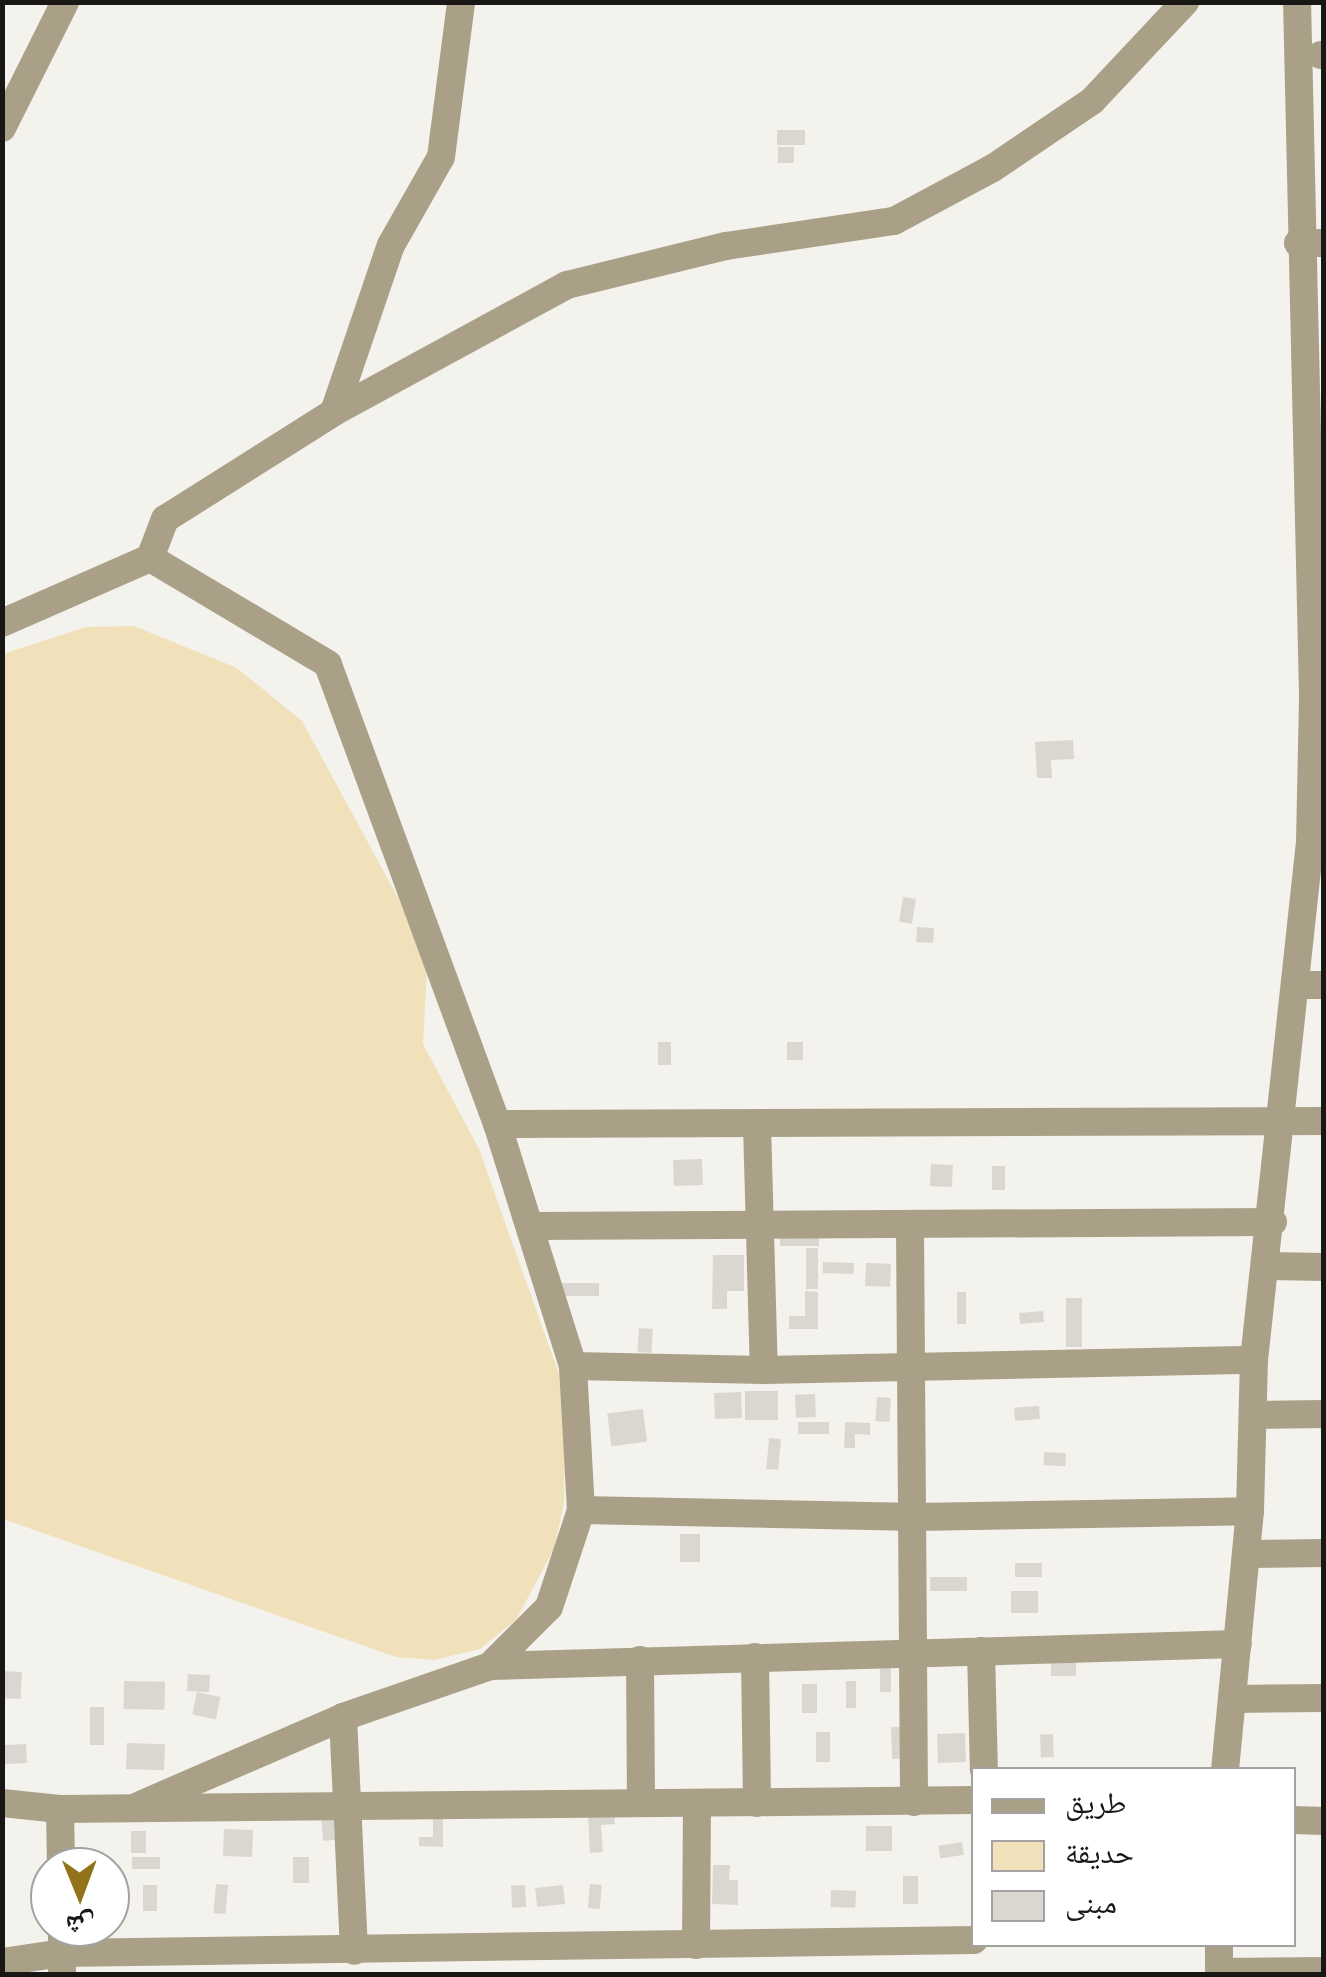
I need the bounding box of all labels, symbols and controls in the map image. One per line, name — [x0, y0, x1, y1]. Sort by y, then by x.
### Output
legend — [971, 1767, 1296, 1947]
text: طريق — [1065, 1785, 1126, 1822]
text: حديقة — [1065, 1835, 1134, 1872]
north arrow — [30, 1847, 130, 1947]
text: مبنى — [1065, 1885, 1117, 1922]
text: ش — [65, 1908, 96, 1942]

